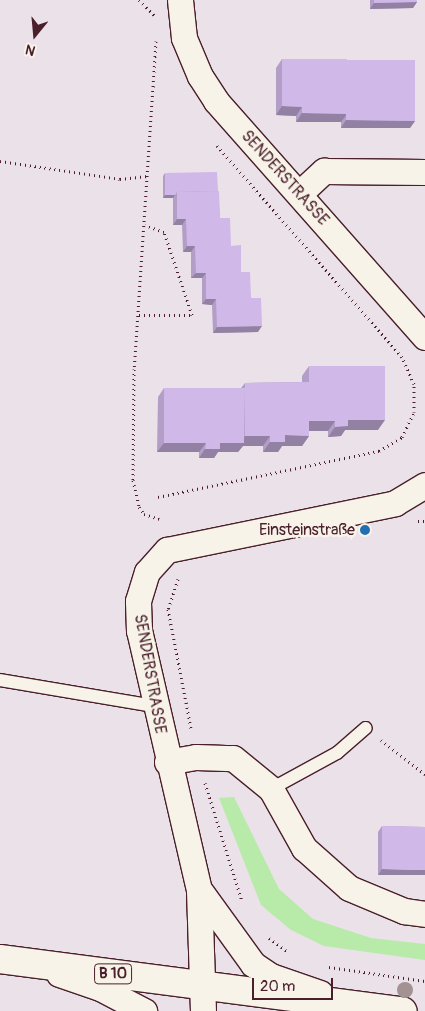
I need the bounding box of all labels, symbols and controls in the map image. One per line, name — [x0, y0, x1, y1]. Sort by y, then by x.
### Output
north arrow — [10, 10, 60, 60]
text: N — [23, 40, 37, 59]
street label: SENDERSTRASSE — [237, 127, 333, 229]
place label: Einsteinstraße — [259, 520, 355, 540]
marker: Einsteinstraße — [359, 524, 371, 536]
street label: SENDERSTRASSE — [130, 613, 170, 735]
road number: B 10 — [93, 962, 133, 986]
scale bar — [255, 968, 336, 1000]
text: 20 m — [260, 977, 295, 996]

